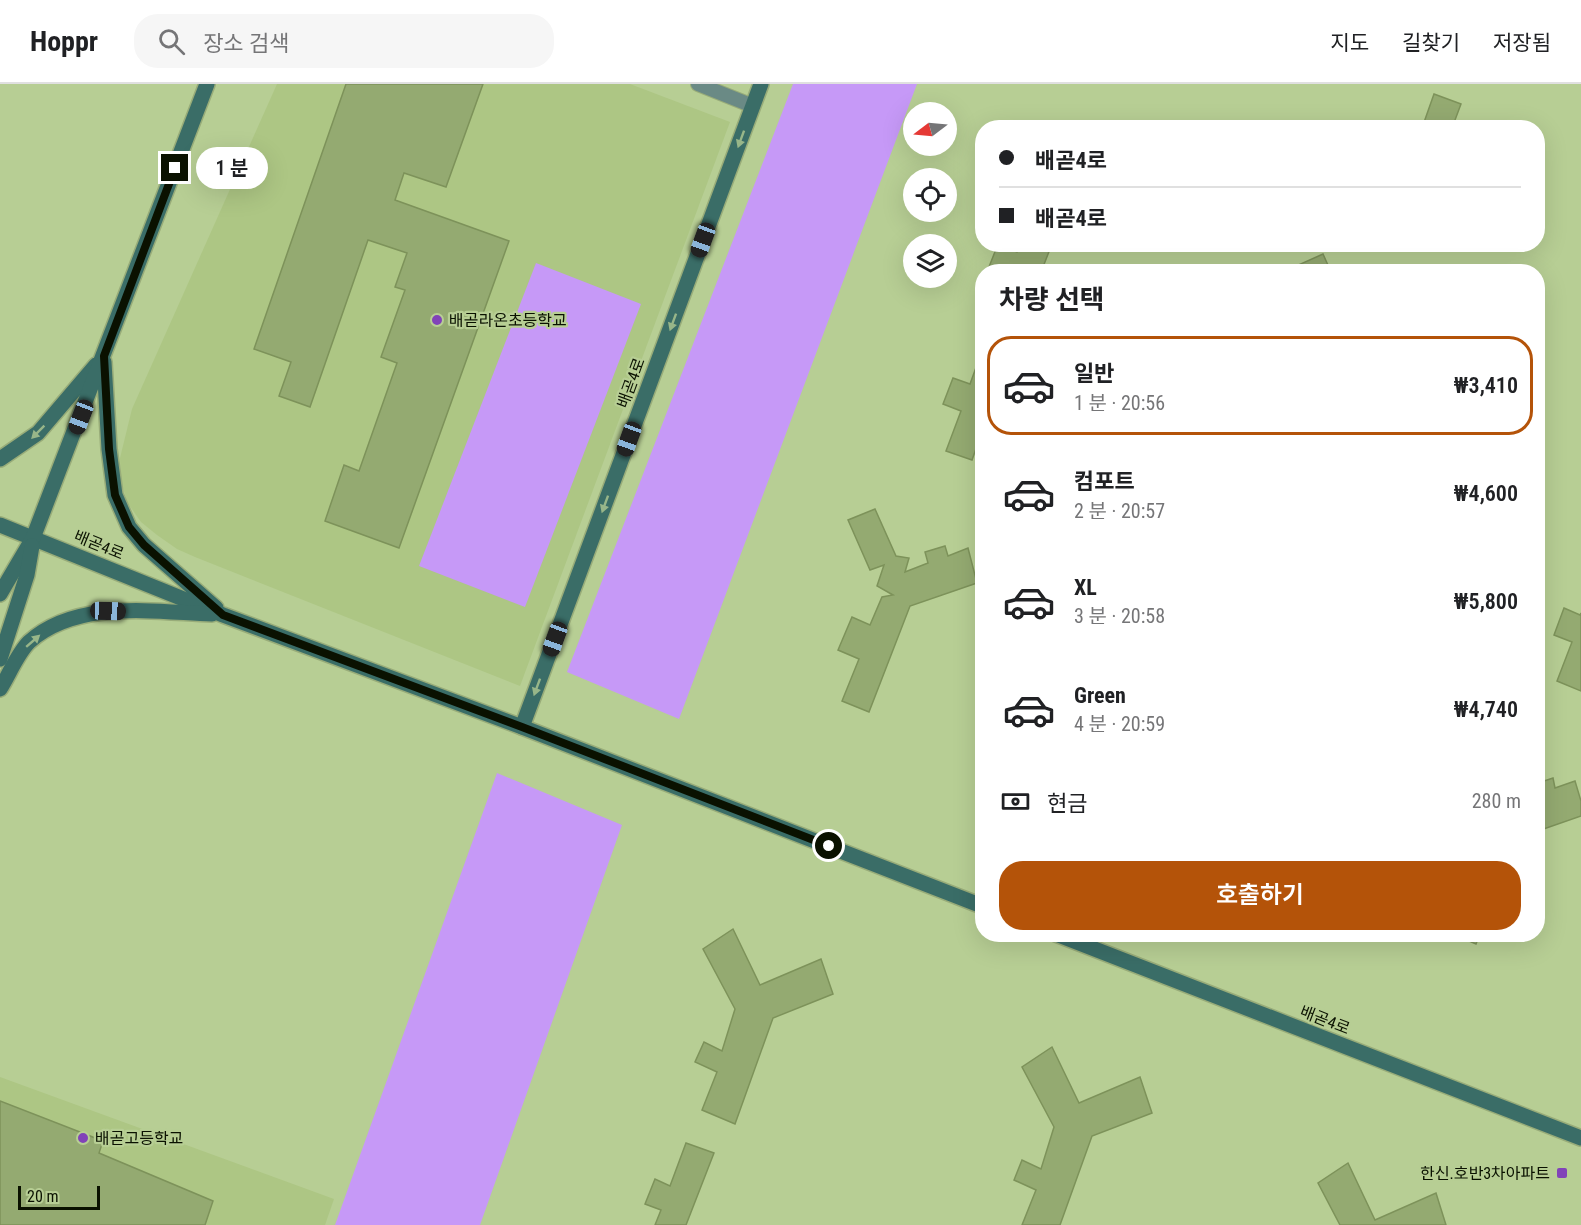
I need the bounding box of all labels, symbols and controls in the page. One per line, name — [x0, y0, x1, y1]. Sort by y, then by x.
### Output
search box — [134, 14, 554, 68]
text: Hoppr — [30, 25, 98, 58]
icon: search — [155, 25, 188, 58]
text: 장소 검색 — [203, 31, 289, 56]
text: 지도 — [1330, 31, 1369, 55]
text: 길찾기 — [1402, 31, 1460, 55]
text: 저장됨 — [1493, 31, 1551, 55]
north arrow — [903, 102, 957, 156]
map controls — [903, 102, 957, 288]
one-way arrow — [735, 130, 745, 148]
callout: 1 분 — [196, 147, 268, 189]
text: 배곧4로 — [1035, 148, 1107, 173]
route end — [161, 154, 188, 181]
text: 1 분 — [215, 156, 249, 180]
button: locate — [903, 168, 957, 222]
text: 배곧4로 — [1035, 206, 1107, 231]
car — [688, 220, 718, 260]
button: layers — [903, 234, 957, 288]
text: 차량 선택 — [999, 284, 1105, 316]
place label: 배곧라온초등학교 — [449, 311, 567, 330]
marker: 배곧라온초등학교 — [430, 313, 444, 327]
one-way arrow — [667, 313, 677, 331]
street label: 배곧4로 — [613, 355, 649, 411]
icon: car — [1002, 359, 1056, 413]
text: 일반 — [1074, 361, 1114, 386]
text: ₩3,410 — [1453, 373, 1518, 398]
text: 1 분 · 20:56 — [1074, 391, 1165, 415]
car — [66, 397, 96, 437]
car — [614, 419, 644, 459]
one-way arrow — [31, 424, 45, 439]
icon: car — [1002, 467, 1056, 521]
text: 컴포트 — [1074, 469, 1135, 494]
text: ₩4,600 — [1453, 481, 1518, 506]
one-way arrow — [599, 496, 609, 514]
text: 2 분 · 20:57 — [1074, 499, 1165, 523]
street label: 배곧4로 — [71, 526, 127, 564]
icon: car — [1002, 575, 1056, 629]
text: XL — [1074, 575, 1097, 600]
text: ₩5,800 — [1453, 589, 1518, 614]
car — [90, 601, 126, 621]
text: 3 분 · 20:58 — [1074, 604, 1165, 628]
car — [540, 619, 570, 659]
one-way arrow — [25, 634, 40, 648]
one-way arrow — [531, 678, 541, 696]
icon: car — [1002, 683, 1056, 737]
text: Green — [1074, 683, 1126, 708]
text: ₩4,740 — [1453, 697, 1518, 722]
text: 4 분 · 20:59 — [1074, 712, 1165, 736]
icon: cash — [999, 785, 1032, 818]
text: 280 m — [1472, 789, 1521, 813]
text: 현금 — [1047, 791, 1087, 816]
route start — [815, 832, 842, 859]
button: 호출하기 — [999, 861, 1521, 930]
street label: 배곧4로 — [1297, 1002, 1353, 1038]
place label: 배곧고등학교 — [95, 1129, 183, 1148]
marker: 배곧고등학교 — [76, 1131, 90, 1145]
place label: 한신.호반3차아파트 — [1420, 1164, 1550, 1183]
marker: 한신.호반3차아파트 — [1555, 1166, 1569, 1180]
scale bar — [18, 1183, 100, 1210]
text: 20 m — [27, 1187, 59, 1206]

